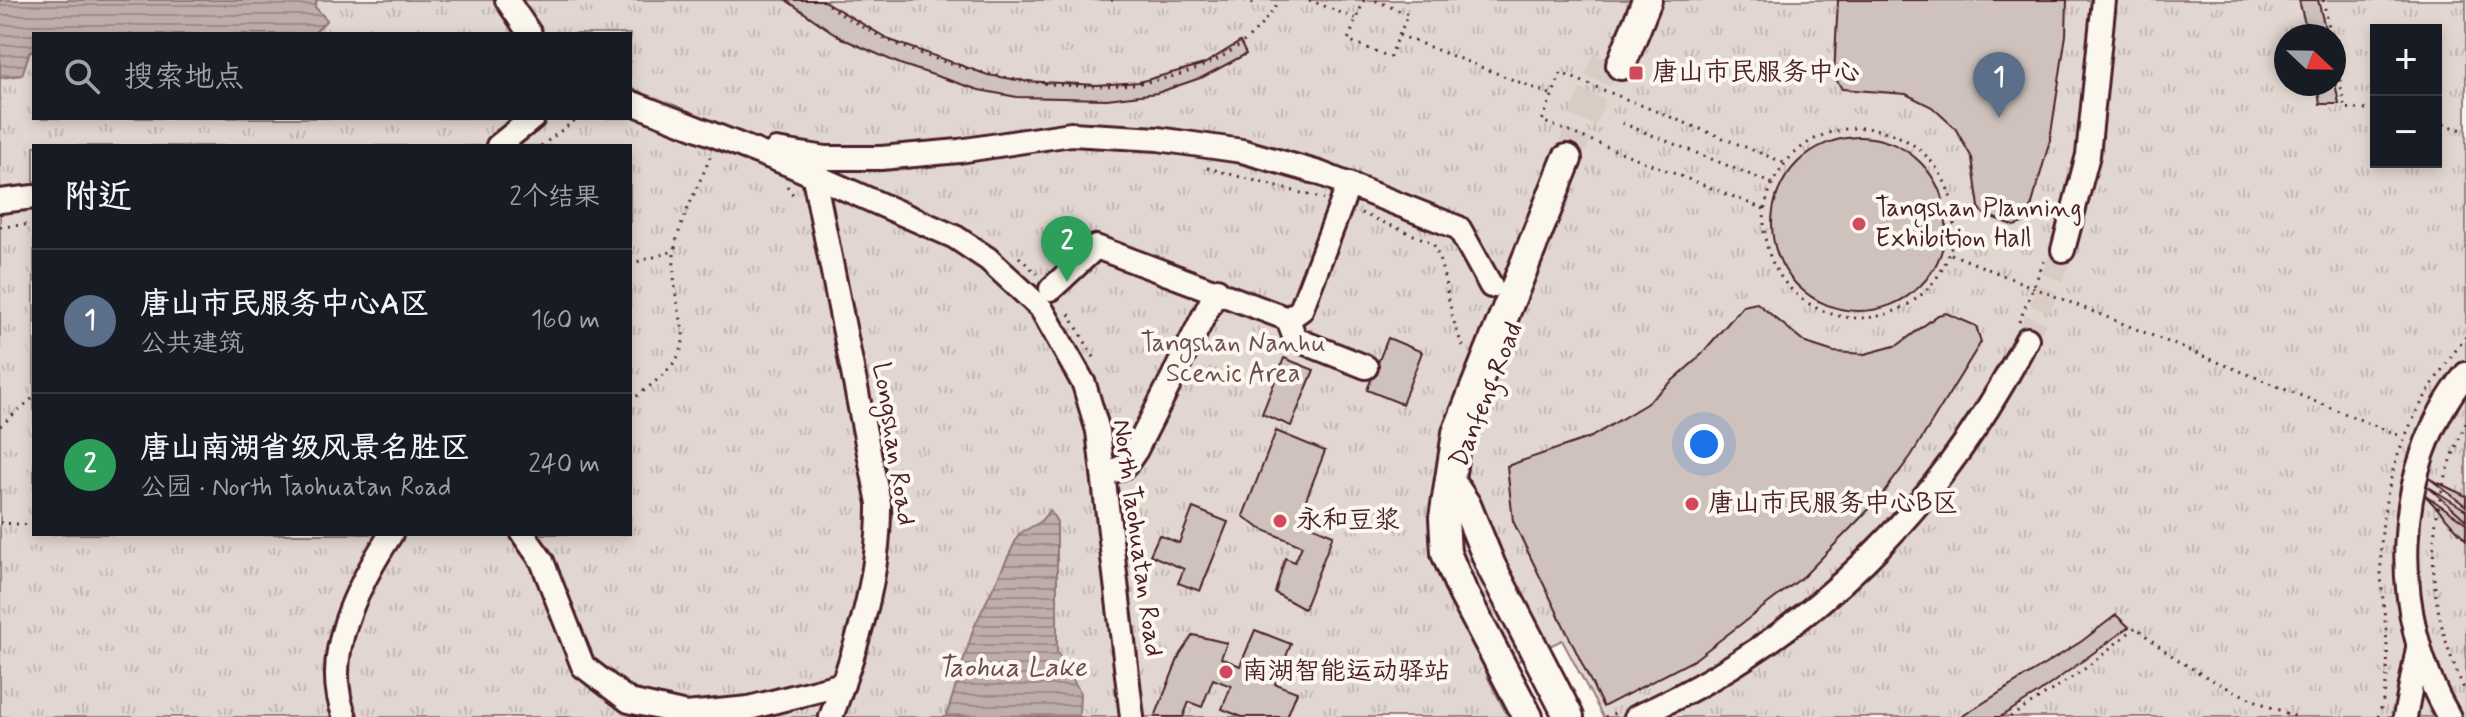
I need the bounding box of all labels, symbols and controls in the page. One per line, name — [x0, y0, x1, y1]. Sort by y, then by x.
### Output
north arrow — [2274, 24, 2346, 96]
map controls — [2370, 24, 2442, 168]
button: + — [2370, 24, 2442, 96]
search box — [32, 32, 632, 120]
pin: 1 — [1973, 52, 2025, 118]
icon: search — [60, 54, 104, 98]
place label: 唐山市民服务中心 — [1652, 56, 1860, 90]
text: 搜索地点 — [124, 58, 244, 97]
marker: 唐山市民服务中心 — [1627, 64, 1645, 82]
button: − — [2370, 96, 2442, 168]
text: 附近 — [64, 175, 132, 220]
text: 2个结果 — [509, 181, 600, 215]
place label: Tangshan Planning Exhibition Hall — [1875, 192, 2082, 256]
marker: Tangshan Planning Exhibition Hall — [1850, 215, 1868, 233]
pin: 2 — [1041, 216, 1093, 282]
text: 唐山市民服务中心A区 — [140, 285, 430, 324]
text: 1 — [84, 304, 96, 338]
text: 160 m — [531, 304, 600, 338]
street label: Danfeng Road — [1442, 317, 1534, 474]
text: 公共建筑 — [140, 327, 244, 361]
park label: Tangshan Nanhu Scenic Area — [1140, 327, 1326, 391]
street label: Longshan Road — [861, 360, 923, 528]
street label: North Taohuatan Road — [1104, 417, 1170, 659]
your location — [1684, 424, 1724, 464]
text: 唐山南湖省级风景名胜区 — [140, 429, 470, 468]
text: 2 — [84, 448, 96, 482]
text: 240 m — [528, 448, 600, 482]
text: 公园 · North Taohuatan Road — [140, 471, 451, 505]
place label: 唐山市民服务中心B区 — [1708, 487, 1958, 521]
marker: 唐山市民服务中心B区 — [1683, 495, 1701, 513]
place label: 永和豆浆 — [1296, 504, 1400, 538]
marker: 永和豆浆 — [1271, 512, 1289, 530]
water label: Taohua Lake — [937, 650, 1088, 687]
place label: 南湖智能运动驿站 — [1242, 655, 1450, 689]
marker: 南湖智能运动驿站 — [1217, 663, 1235, 681]

